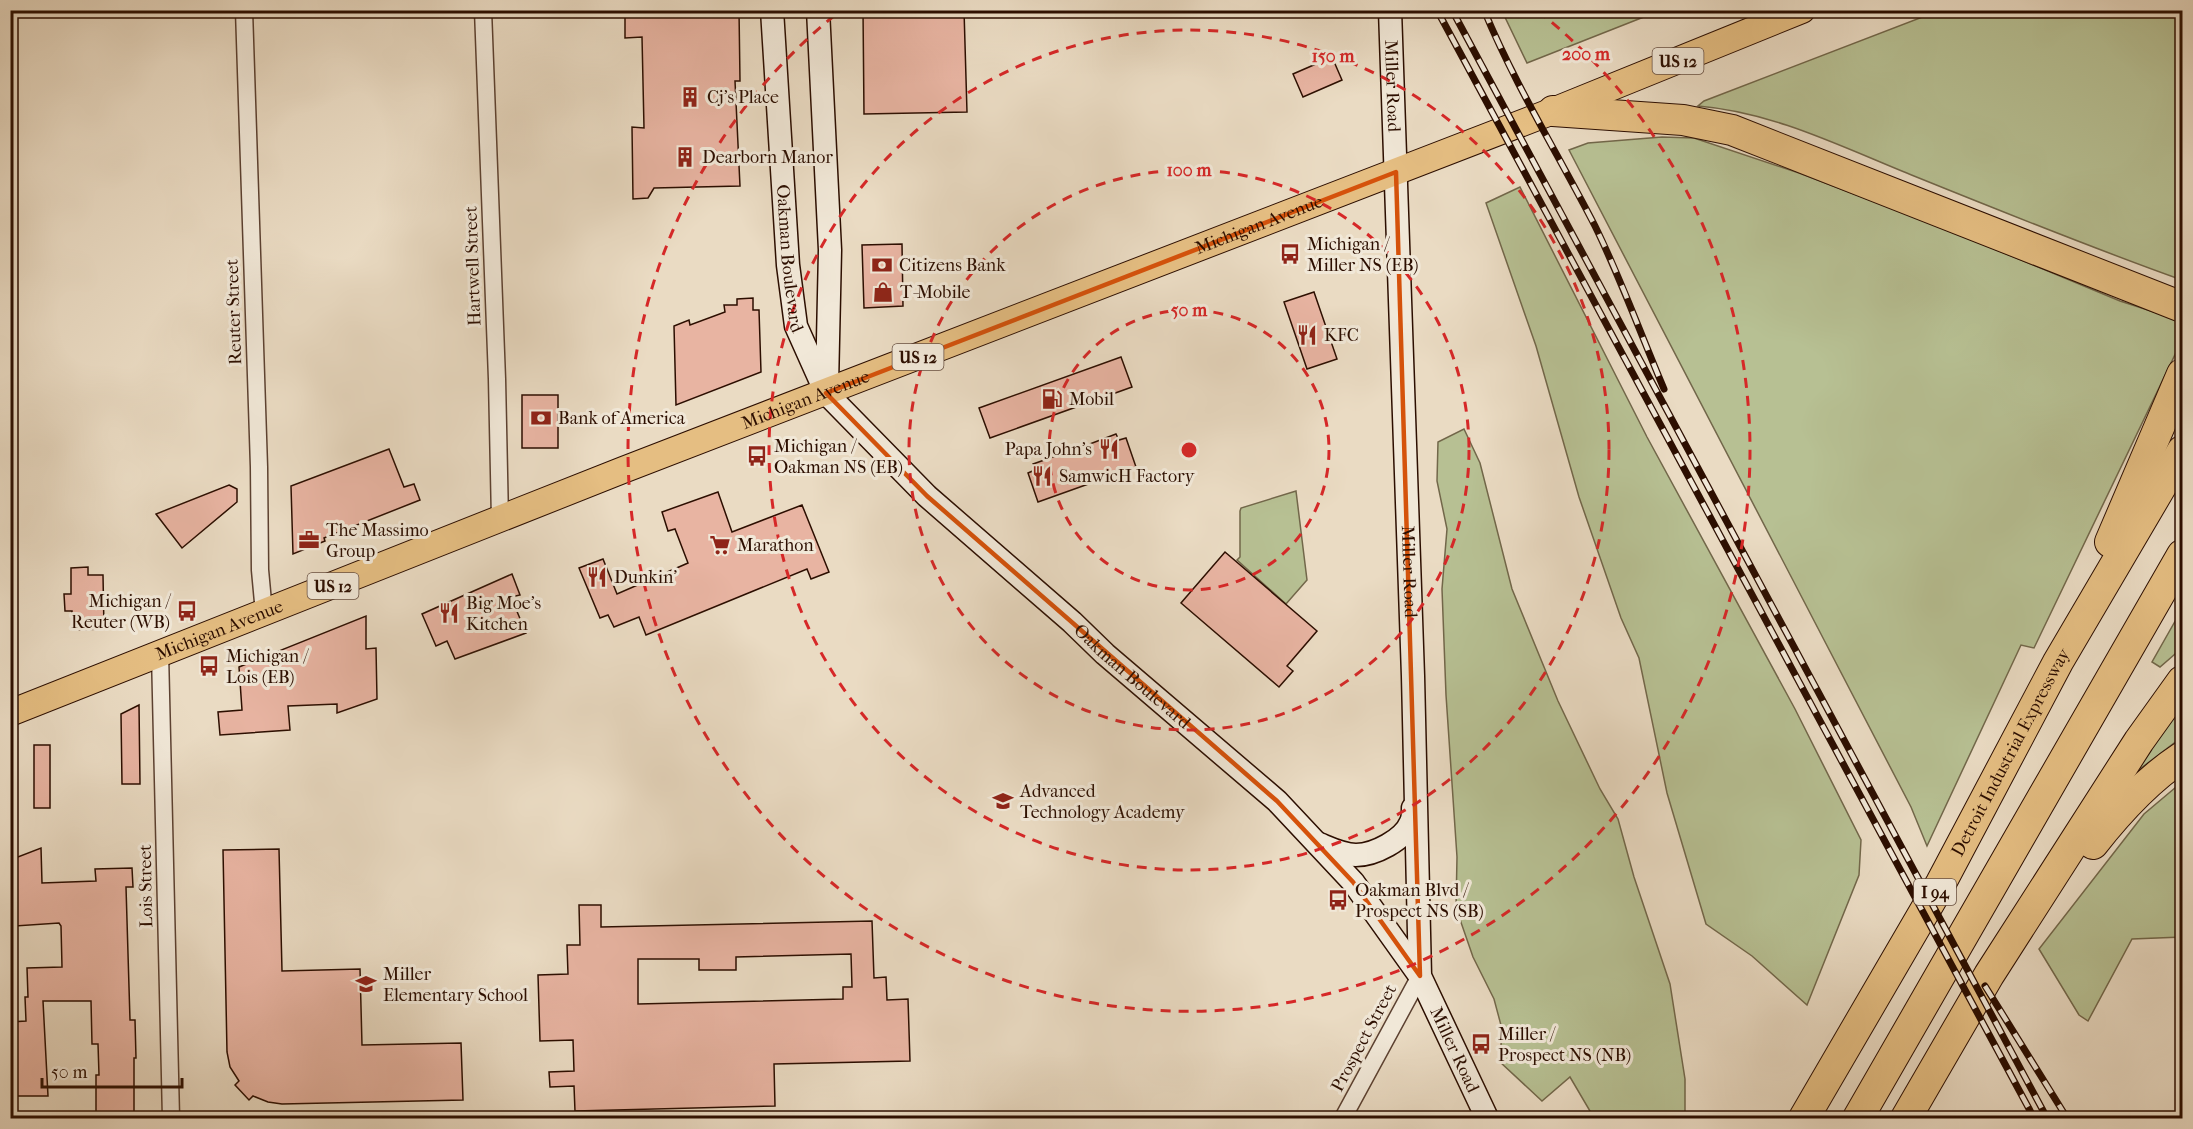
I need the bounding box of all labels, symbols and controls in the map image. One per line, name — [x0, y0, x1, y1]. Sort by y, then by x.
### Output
street label: Miller Road — [1381, 40, 1405, 133]
text: 200 m — [1562, 44, 1611, 65]
text: 150 m — [1312, 46, 1355, 67]
road number: US 12 — [1652, 48, 1704, 74]
building icon: Cj's Place — [678, 85, 702, 109]
place label: Cj's Place — [707, 87, 779, 108]
building icon: Dearborn Manor — [673, 145, 697, 169]
place label: Dearborn Manor — [702, 147, 833, 168]
text: 100 m — [1166, 160, 1213, 181]
street label: Oakman Boulevard — [772, 184, 808, 336]
street label: Michigan Avenue — [1192, 190, 1326, 259]
street label: Hartwell Street — [460, 205, 486, 326]
place label: Michigan / Miller NS (EB) — [1307, 234, 1419, 276]
bus stop icon: Michigan / Miller NS (EB) — [1278, 242, 1302, 266]
bank icon: Citizens Bank — [870, 253, 894, 277]
place label: Citizens Bank — [899, 255, 1006, 276]
street label: Reuter Street — [222, 258, 246, 365]
shop icon: T-Mobile — [871, 280, 895, 304]
place label: T-Mobile — [900, 282, 971, 303]
text: 50 m — [1171, 300, 1208, 321]
restaurant icon: KFC — [1295, 323, 1319, 347]
place label: KFC — [1324, 325, 1359, 346]
road number: US 12 — [892, 344, 944, 370]
street label: Michigan Avenue — [739, 365, 872, 434]
fuel station icon: Mobil — [1040, 387, 1064, 411]
place label: Mobil — [1069, 389, 1114, 410]
bank icon: Bank of America — [529, 406, 553, 430]
place label: Bank of America — [558, 408, 686, 429]
place label: Michigan / Oakman NS (EB) — [774, 436, 903, 478]
restaurant icon: Papa John's — [1097, 437, 1121, 461]
place label: Papa John's — [1005, 439, 1092, 460]
centre of rings — [1179, 440, 1199, 460]
bus stop icon: Michigan / Oakman NS (EB) — [745, 444, 769, 468]
restaurant icon: SamwicH Factory — [1030, 464, 1054, 488]
place label: SamwicH Factory — [1059, 466, 1196, 487]
place label: The Massimo Group — [326, 520, 429, 562]
street label: Miller Road — [1397, 525, 1421, 618]
office icon: The Massimo Group — [297, 528, 321, 552]
supermarket icon: Marathon — [708, 533, 732, 557]
place label: Marathon — [737, 535, 814, 556]
restaurant icon: Dunkin' — [585, 565, 609, 589]
place label: Dunkin' — [614, 567, 677, 588]
road number: US 12 — [308, 573, 358, 599]
place label: Michigan / Reuter (WB) — [71, 591, 172, 633]
place label: Big Moe's Kitchen — [466, 593, 541, 635]
street label: Michigan Avenue — [152, 595, 286, 665]
bus stop icon: Michigan / Reuter (WB) — [175, 599, 199, 623]
restaurant icon: Big Moe's Kitchen — [437, 601, 461, 625]
street label: Oakman Boulevard — [1070, 619, 1195, 733]
street label: Detroit Industrial Expressway — [1947, 643, 2075, 860]
place label: Michigan / Lois (EB) — [226, 646, 309, 688]
bus stop icon: Michigan / Lois (EB) — [197, 654, 221, 678]
place label: Advanced Technology Academy — [1019, 781, 1186, 823]
school or university icon: Advanced Technology Academy — [991, 789, 1015, 813]
street label: Lois Street — [135, 844, 157, 928]
road number: I 94 — [1914, 879, 1956, 905]
place label: Oakman Blvd / Prospect NS (SB) — [1355, 880, 1484, 922]
bus stop icon: Oakman Blvd / Prospect NS (SB) — [1326, 888, 1350, 912]
place label: Miller Elementary School — [383, 964, 528, 1006]
school or university icon: Miller Elementary School — [354, 972, 378, 996]
street label: Prospect Street — [1327, 980, 1401, 1095]
street label: Miller Road — [1426, 1004, 1484, 1096]
place label: Miller / Prospect NS (NB) — [1498, 1024, 1631, 1066]
bus stop icon: Miller / Prospect NS (NB) — [1469, 1032, 1493, 1056]
scale bar — [42, 1051, 182, 1089]
text: 50 m — [51, 1062, 88, 1083]

